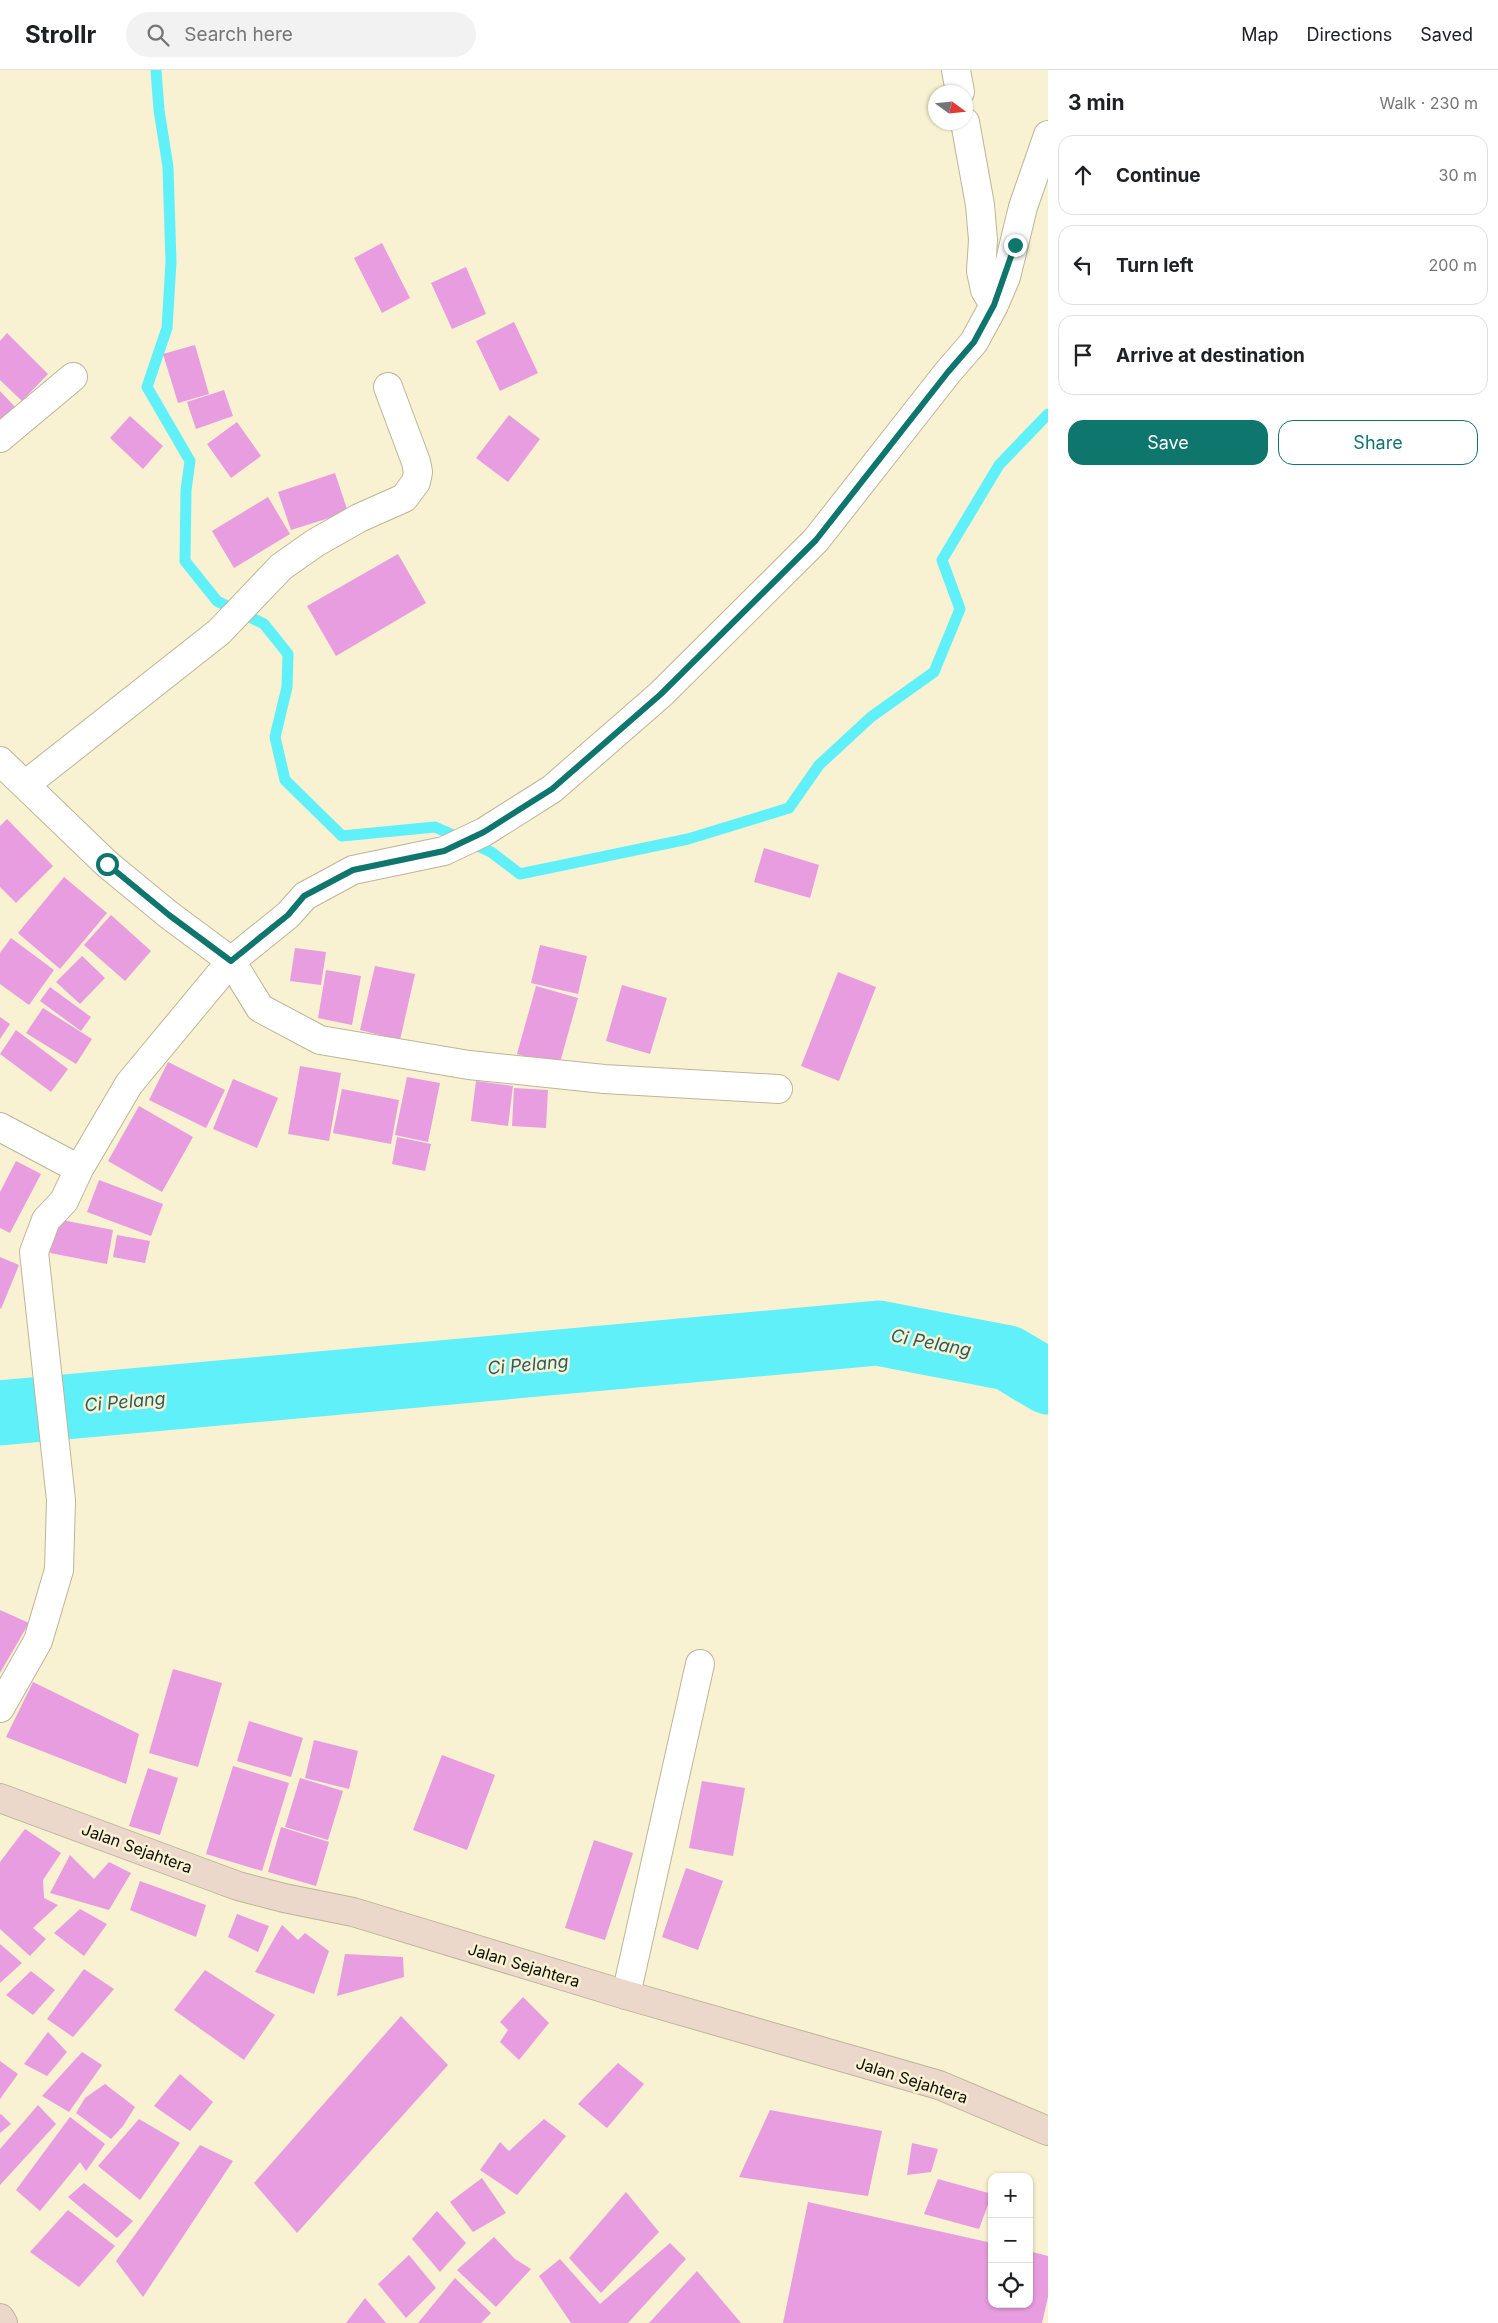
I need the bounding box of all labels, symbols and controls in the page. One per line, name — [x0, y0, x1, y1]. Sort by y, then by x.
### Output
search box — [126, 12, 476, 57]
text: Strollr — [25, 20, 96, 49]
icon: search — [144, 21, 172, 49]
text: Search here — [184, 23, 293, 46]
text: Map — [1241, 24, 1279, 45]
text: Directions — [1307, 24, 1392, 45]
text: Saved — [1420, 24, 1473, 45]
north arrow — [928, 85, 973, 130]
text: 3 min — [1068, 90, 1124, 115]
text: Walk · 230 m — [1380, 93, 1478, 113]
icon: ahead — [1069, 161, 1097, 189]
text: Continue — [1116, 164, 1201, 187]
text: 30 m — [1439, 165, 1477, 185]
route end — [1004, 234, 1027, 257]
icon: left — [1069, 251, 1097, 279]
text: Turn left — [1116, 254, 1194, 277]
text: 200 m — [1429, 255, 1477, 275]
icon: arrive — [1069, 341, 1097, 369]
text: Arrive at destination — [1116, 344, 1305, 367]
button: Save — [1068, 420, 1268, 465]
button: Share — [1278, 420, 1478, 465]
route start — [96, 853, 119, 876]
water label: Ci Pelang — [889, 1324, 973, 1361]
water label: Ci Pelang — [486, 1350, 569, 1379]
water label: Ci Pelang — [83, 1387, 166, 1416]
street label: Jalan Sejahtera — [79, 1819, 195, 1877]
street label: Jalan Sejahtera — [465, 1938, 583, 1992]
street label: Jalan Sejahtera — [854, 2053, 970, 2107]
map controls — [988, 2173, 1033, 2308]
button: + — [988, 2173, 1033, 2218]
button: − — [988, 2218, 1033, 2263]
button: locate — [988, 2263, 1033, 2308]

